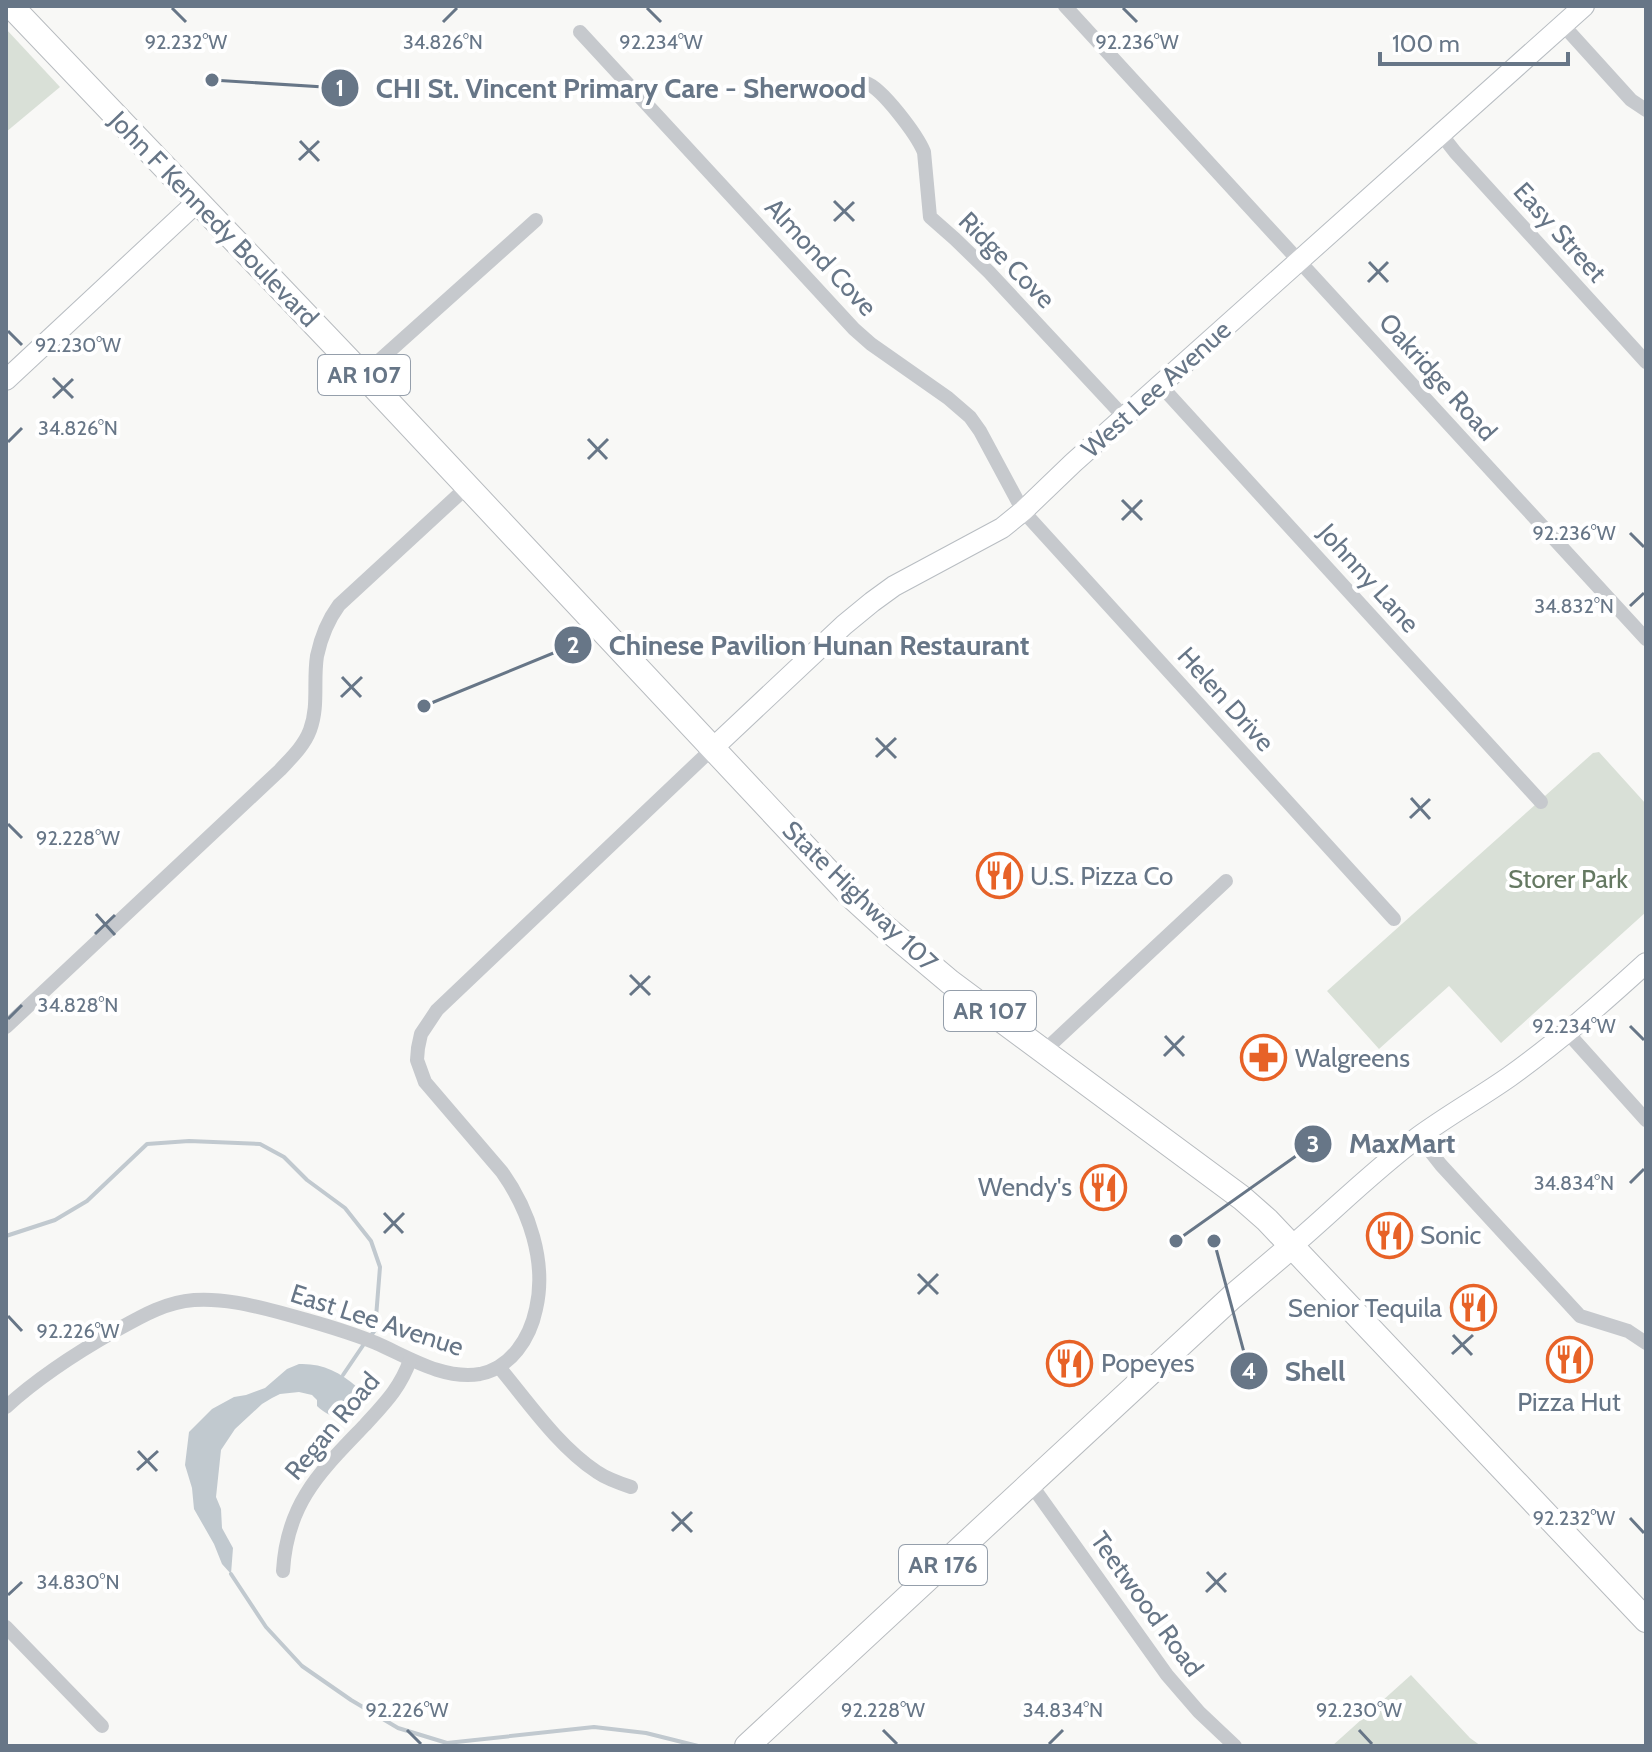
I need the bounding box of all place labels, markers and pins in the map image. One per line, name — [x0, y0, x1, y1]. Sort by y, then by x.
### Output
callout: CHI St. Vincent Primary Care - Sherwood — [320, 62, 882, 114]
callout: Chinese Pavilion Hunan Restaurant — [553, 619, 1046, 671]
restaurant icon: U.S. Pizza Co — [975, 852, 1023, 900]
place label: U.S. Pizza Co — [1030, 860, 1173, 892]
pharmacy icon: Walgreens — [1240, 1034, 1288, 1082]
place label: Walgreens — [1295, 1042, 1410, 1074]
callout: MaxMart — [1293, 1118, 1472, 1170]
restaurant icon: Wendy's — [1079, 1163, 1127, 1211]
place label: Wendy's — [978, 1171, 1072, 1203]
restaurant icon: Sonic — [1365, 1211, 1413, 1259]
place label: Sonic — [1420, 1219, 1482, 1251]
restaurant icon: Senior Tequila — [1449, 1284, 1497, 1332]
place label: Senior Tequila — [1288, 1292, 1443, 1324]
restaurant icon: Pizza Hut — [1545, 1335, 1593, 1383]
restaurant icon: Popeyes — [1046, 1339, 1094, 1387]
callout: Shell — [1229, 1345, 1362, 1397]
place label: Popeyes — [1101, 1347, 1195, 1379]
place label: Pizza Hut — [1517, 1386, 1621, 1418]

